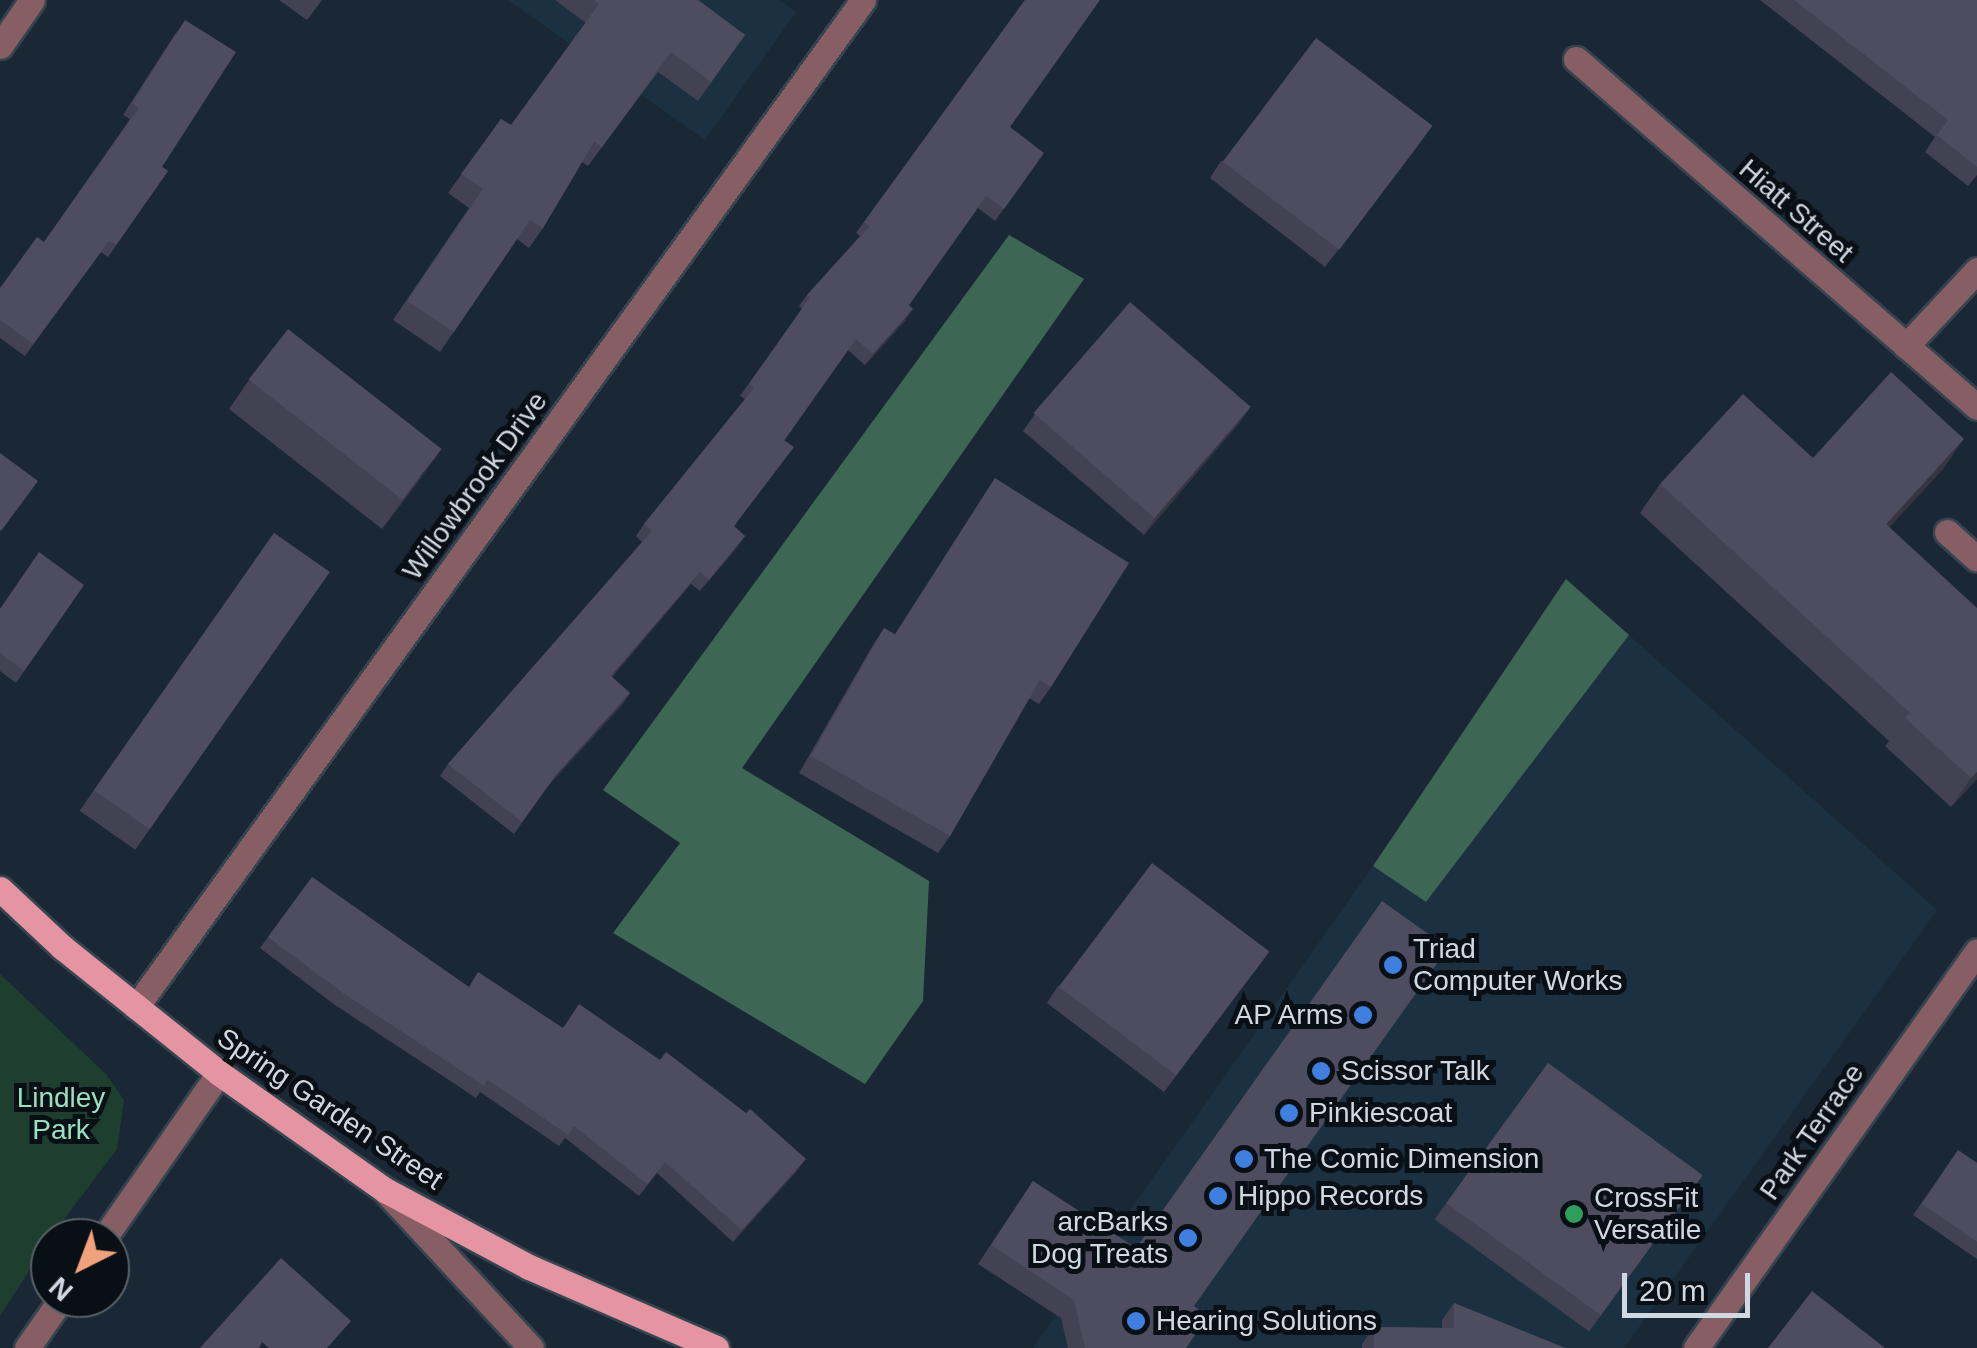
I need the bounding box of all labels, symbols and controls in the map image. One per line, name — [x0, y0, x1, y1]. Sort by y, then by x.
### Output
street label: Hiatt Street — [1732, 152, 1860, 270]
street label: Willowbrook Drive — [396, 385, 554, 587]
place label: Triad Computer Works — [1413, 932, 1623, 998]
marker: Triad Computer Works — [1382, 954, 1404, 976]
place label: AP Arms — [1233, 998, 1343, 1032]
marker: AP Arms — [1352, 1004, 1374, 1026]
street label: Spring Garden Street — [211, 1021, 449, 1197]
place label: Scissor Talk — [1341, 1054, 1490, 1088]
street label: Park Terrace — [1753, 1057, 1871, 1207]
marker: Scissor Talk — [1310, 1060, 1332, 1082]
park label: Lindley Park — [17, 1081, 105, 1147]
place label: Pinkiescoat — [1309, 1096, 1452, 1130]
marker: Pinkiescoat — [1278, 1102, 1300, 1124]
place label: The Comic Dimension — [1264, 1142, 1539, 1176]
marker: The Comic Dimension — [1233, 1148, 1255, 1170]
place label: Hippo Records — [1238, 1179, 1423, 1213]
place label: CrossFit Versatile — [1594, 1181, 1701, 1247]
marker: Hippo Records — [1207, 1185, 1229, 1207]
marker: CrossFit Versatile — [1563, 1203, 1585, 1225]
place label: arcBarks Dog Treats — [1031, 1205, 1168, 1271]
north arrow — [30, 1218, 130, 1318]
marker: arcBarks Dog Treats — [1177, 1227, 1199, 1249]
scale bar — [1627, 1253, 1754, 1315]
text: N — [43, 1271, 79, 1307]
text: 20 m — [1639, 1274, 1706, 1307]
place label: Hearing Solutions — [1156, 1304, 1377, 1338]
marker: Hearing Solutions — [1125, 1310, 1147, 1332]

